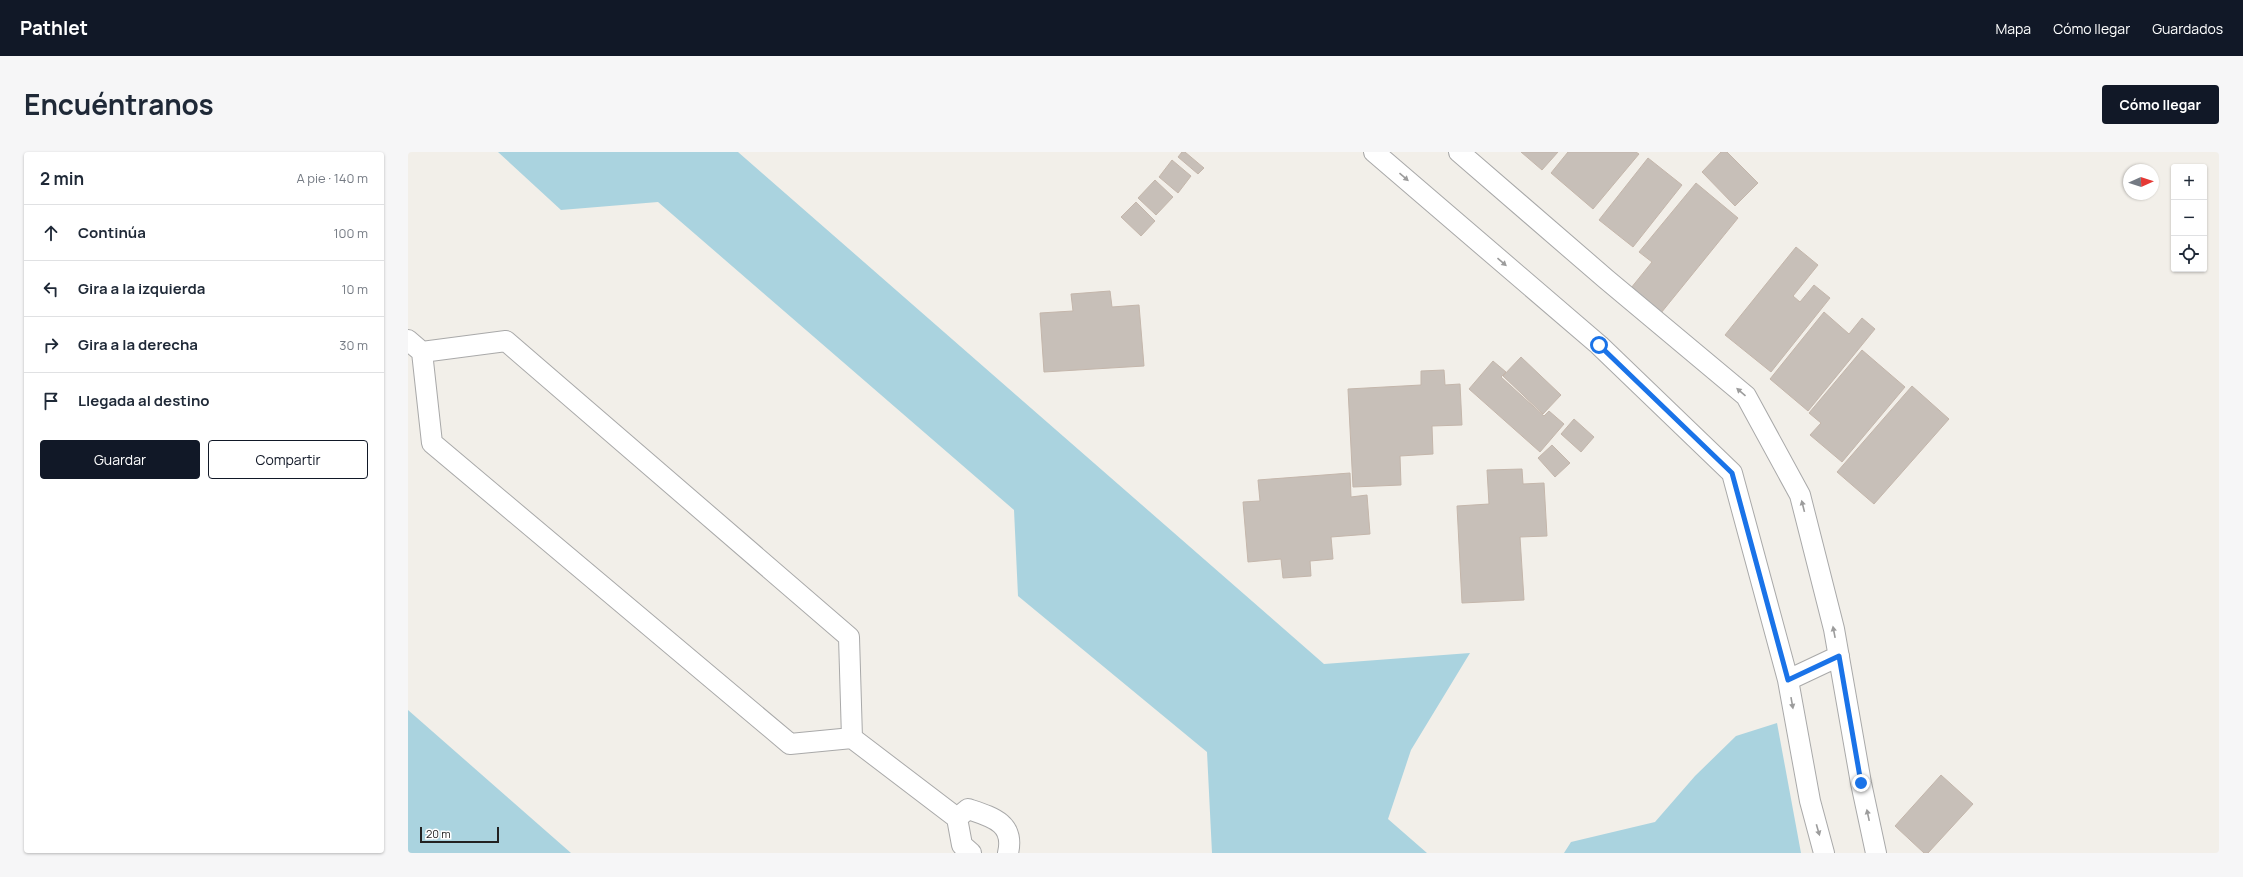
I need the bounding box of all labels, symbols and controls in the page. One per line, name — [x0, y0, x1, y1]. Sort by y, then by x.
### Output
text: Pathlet — [20, 15, 88, 41]
text: Mapa — [1996, 19, 2031, 38]
text: Cómo llegar — [2053, 19, 2130, 38]
text: Guardados — [2152, 19, 2223, 38]
text: Encuéntranos — [24, 85, 214, 123]
button: Cómo llegar — [2102, 85, 2219, 124]
north arrow — [2123, 164, 2159, 200]
map controls — [2171, 164, 2207, 272]
button: + — [2171, 164, 2207, 200]
text: 2 min — [40, 167, 84, 190]
text: A pie · 140 m — [296, 169, 368, 187]
one-way arrow — [1398, 173, 1409, 182]
button: − — [2171, 200, 2207, 236]
icon: ahead — [40, 222, 62, 244]
text: Continúa — [78, 222, 146, 243]
text: 100 m — [333, 224, 368, 242]
button: locate — [2171, 236, 2207, 272]
one-way arrow — [1498, 257, 1507, 266]
icon: left — [40, 278, 62, 300]
text: Gira a la izquierda — [78, 278, 205, 299]
text: 10 m — [341, 280, 368, 298]
icon: right — [40, 334, 62, 356]
text: Gira a la derecha — [78, 334, 198, 355]
text: 30 m — [339, 336, 368, 354]
route start — [1590, 336, 1608, 354]
one-way arrow — [1736, 388, 1747, 397]
icon: arrive — [40, 390, 62, 412]
text: Llegada al destino — [78, 390, 210, 411]
button: Guardar — [40, 440, 200, 479]
button: Compartir — [208, 440, 368, 479]
one-way arrow — [1800, 500, 1806, 512]
one-way arrow — [1831, 626, 1837, 638]
one-way arrow — [1789, 697, 1795, 709]
route end — [1852, 774, 1870, 792]
one-way arrow — [1864, 809, 1870, 821]
scale bar — [420, 825, 499, 844]
one-way arrow — [1815, 825, 1821, 837]
text: 20 m — [426, 826, 451, 841]

